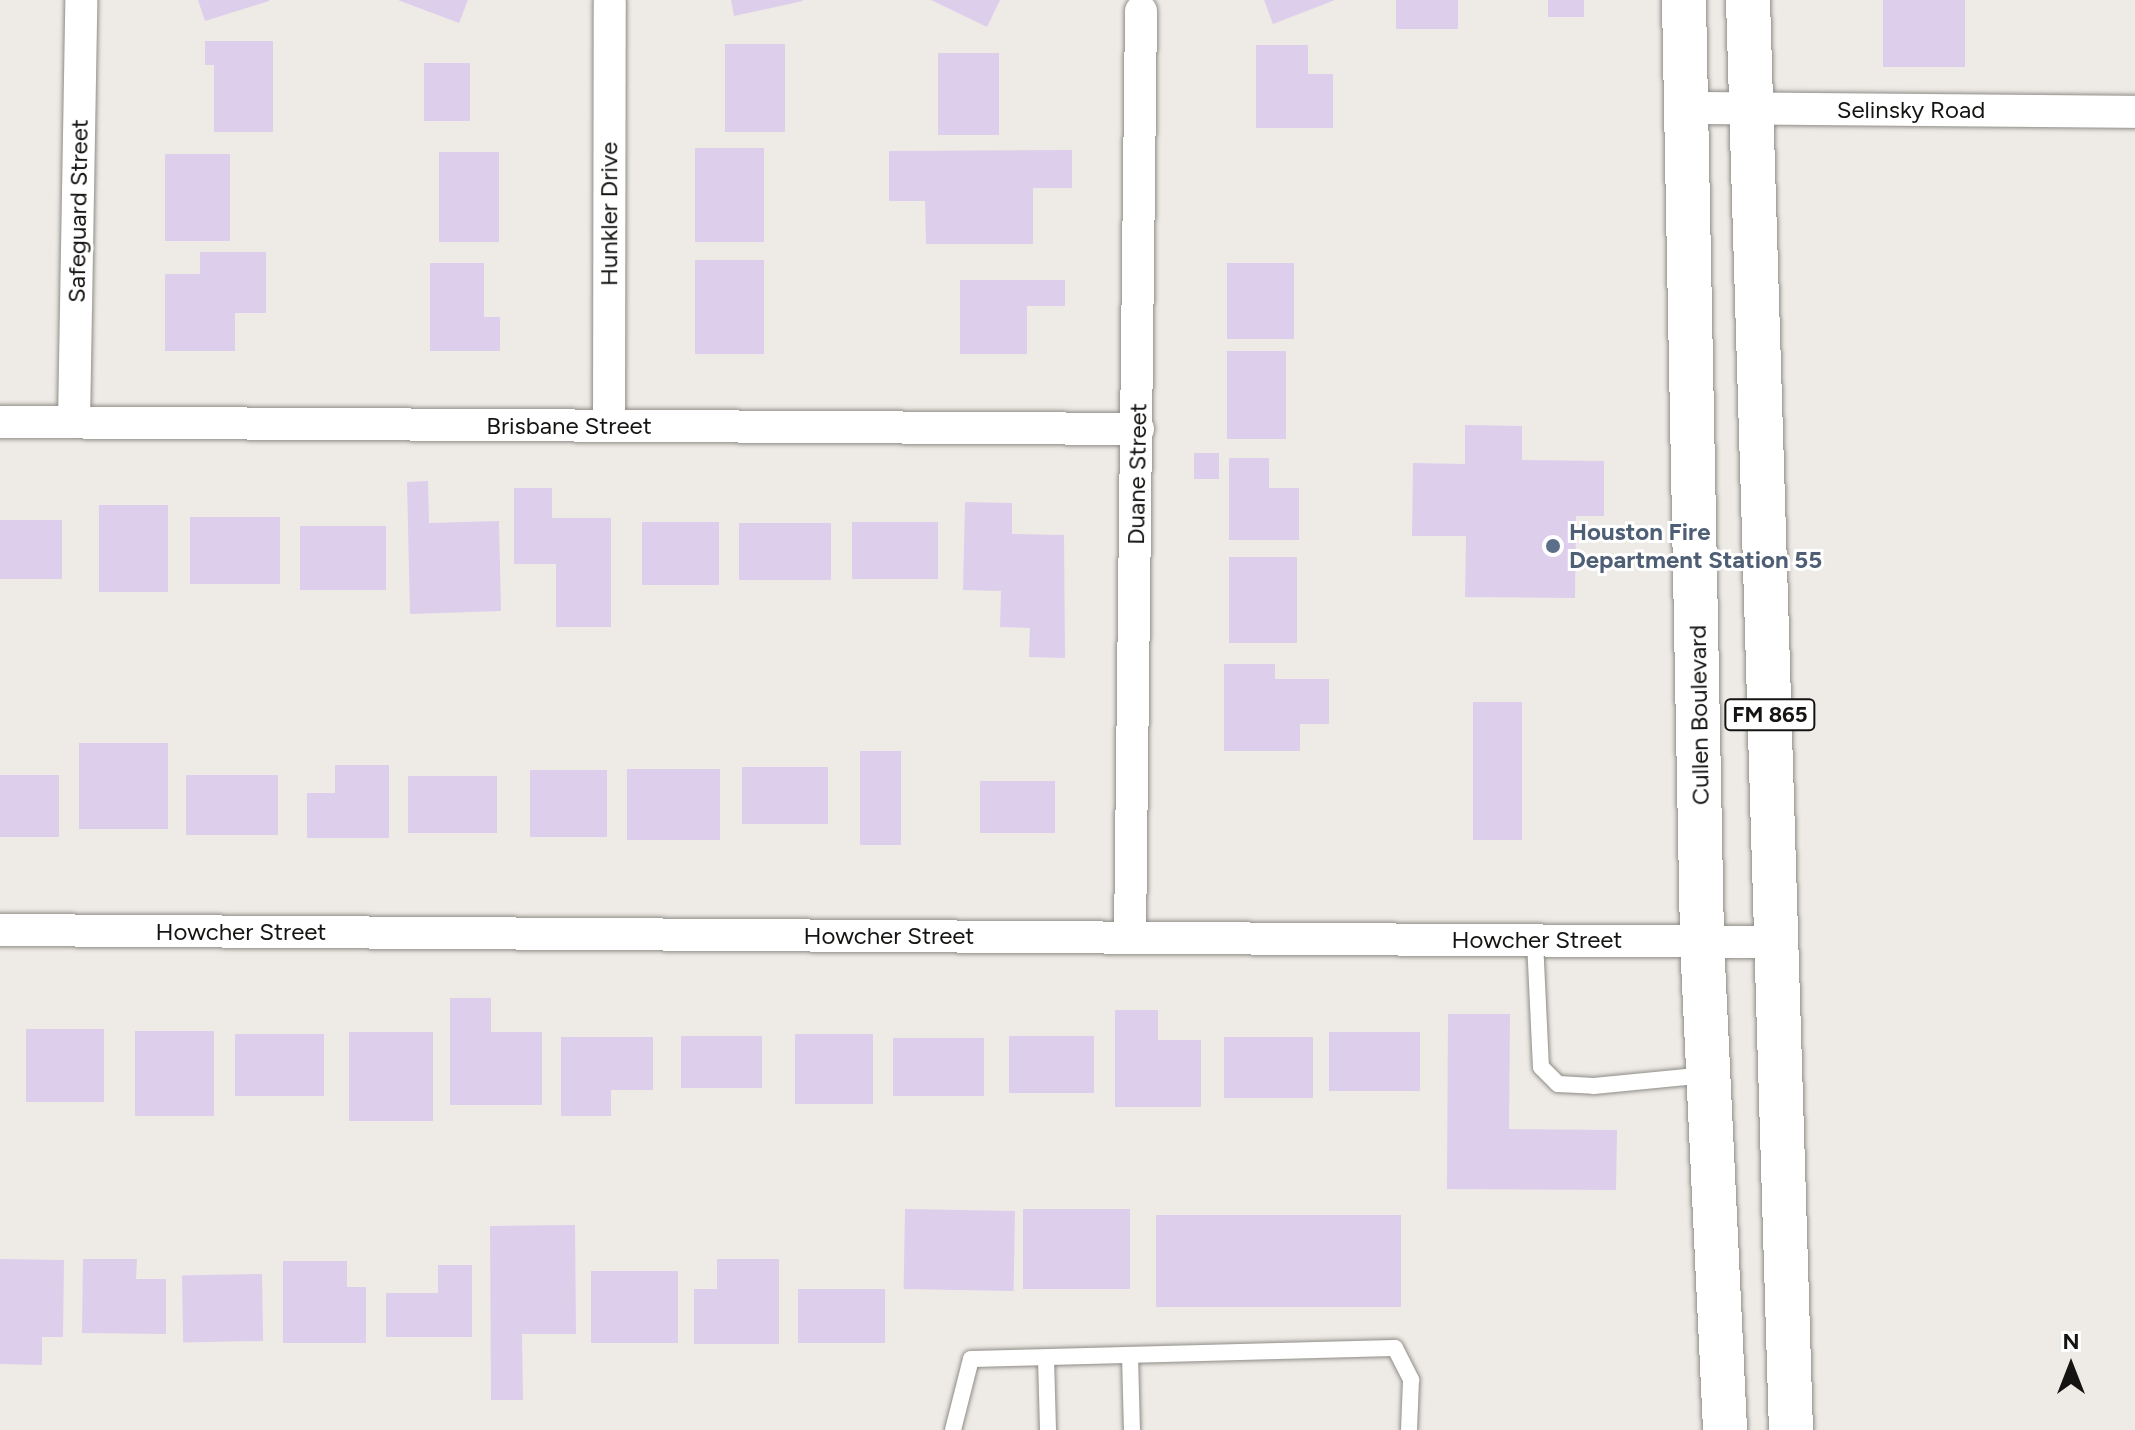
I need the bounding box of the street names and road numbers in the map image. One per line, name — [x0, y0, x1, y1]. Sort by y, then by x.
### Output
street label: Selinsky Road — [1837, 96, 1985, 124]
street label: Safeguard Street — [62, 119, 94, 303]
street label: Hunkler Drive — [595, 142, 623, 286]
street label: Duane Street — [1121, 403, 1153, 545]
street label: Brisbane Street — [486, 412, 652, 440]
street label: Cullen Boulevard — [1683, 625, 1715, 805]
road number: FM 865 — [1724, 697, 1816, 733]
street label: Howcher Street — [156, 918, 326, 946]
street label: Howcher Street — [804, 922, 974, 950]
street label: Howcher Street — [1452, 926, 1622, 954]

